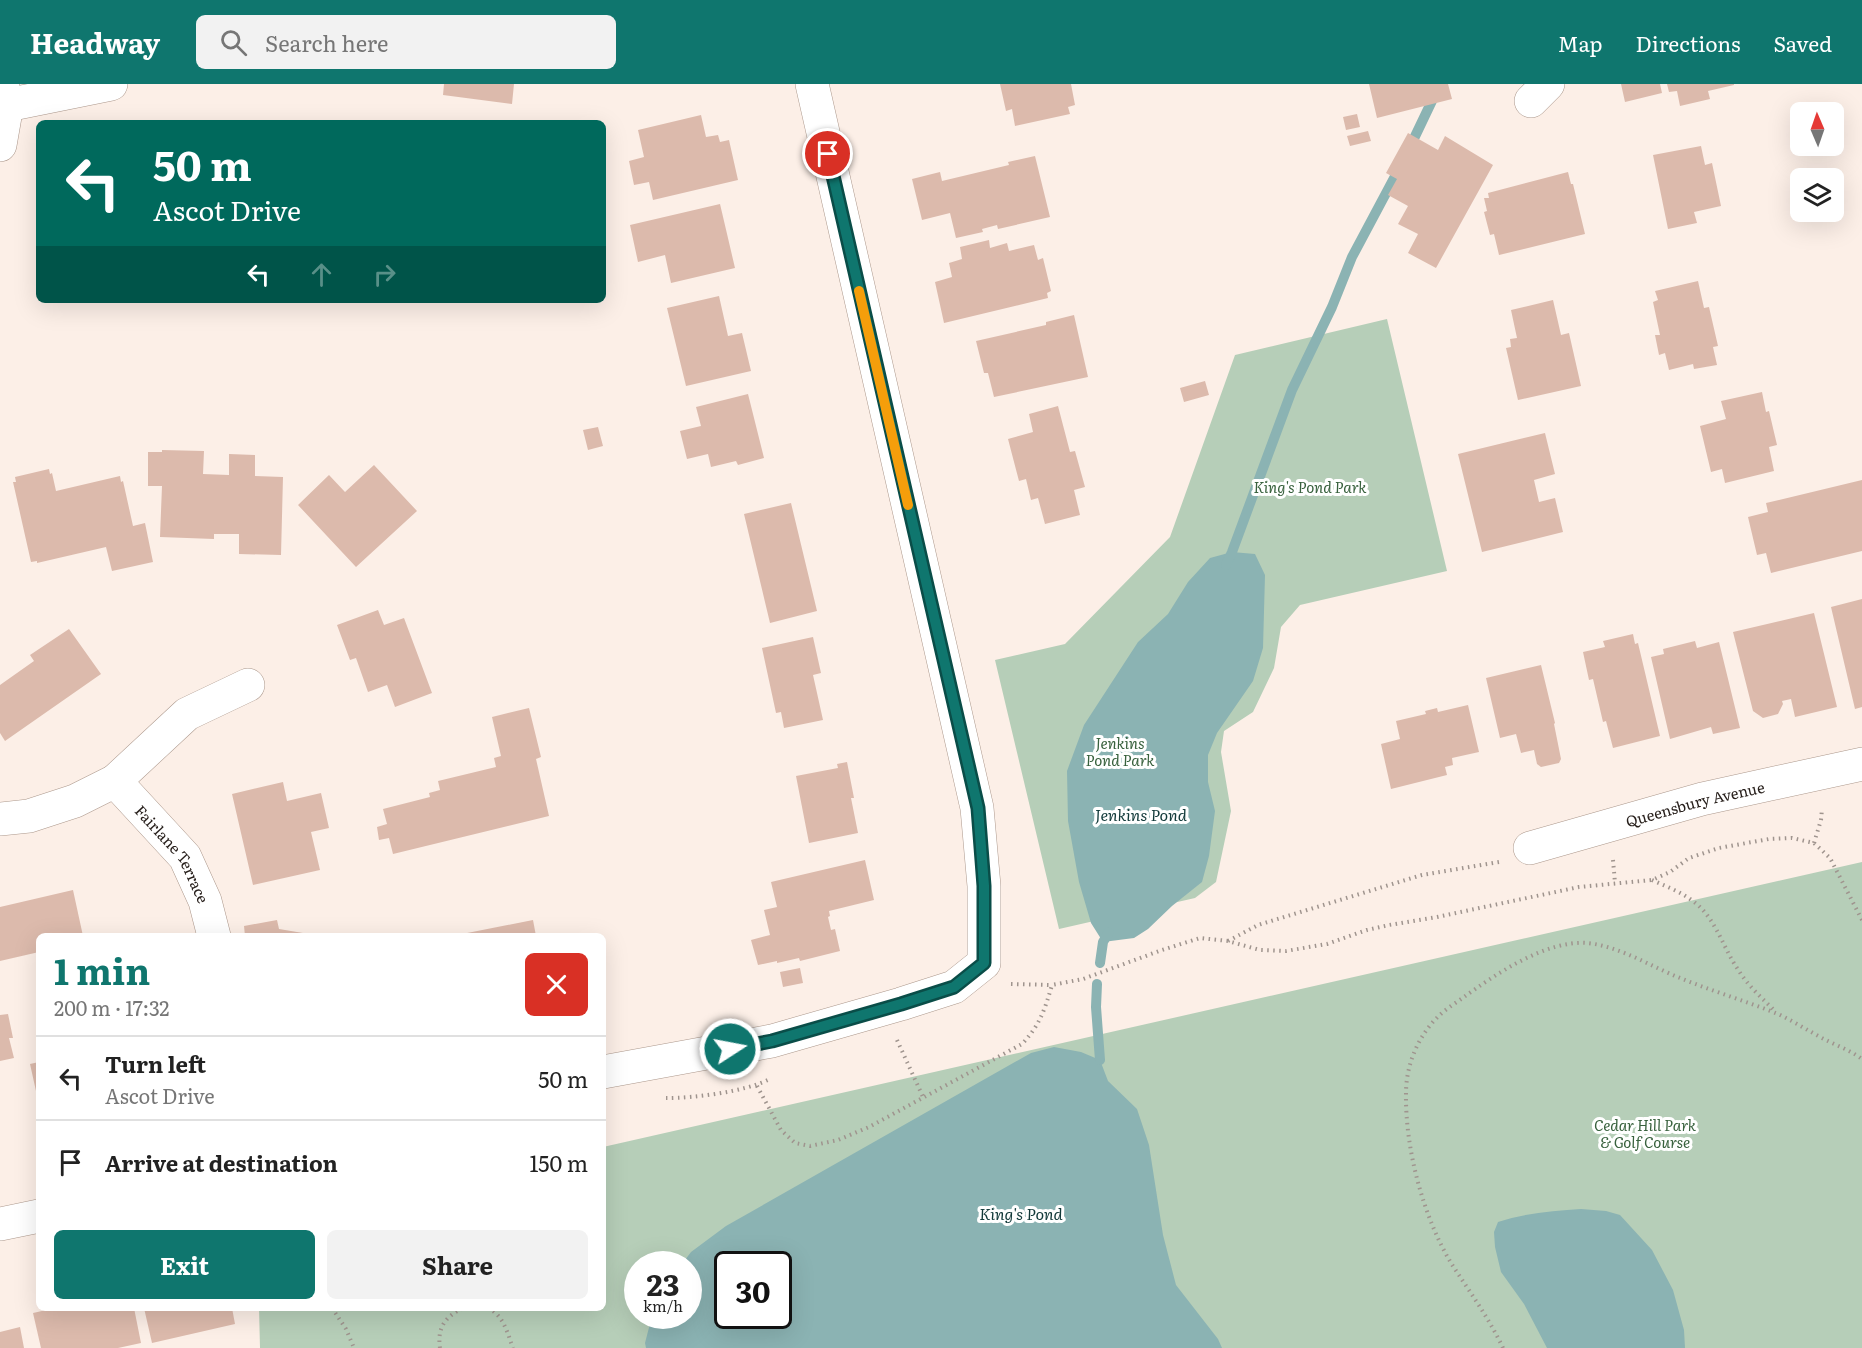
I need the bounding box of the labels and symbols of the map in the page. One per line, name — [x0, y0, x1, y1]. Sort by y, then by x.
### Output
north arrow — [1790, 102, 1844, 156]
pin — [802, 128, 853, 179]
park label: King's Pond Park — [1254, 475, 1367, 498]
park label: Jenkins Pond Park — [1086, 731, 1155, 771]
street label: Queensbury Avenue — [1623, 774, 1767, 832]
street label: Fairlane Terrace — [130, 799, 216, 907]
water label: Jenkins Pond — [1095, 802, 1188, 826]
position arrow — [698, 1017, 762, 1081]
park label: Cedar Hill Park & Golf Course — [1594, 1113, 1697, 1153]
water label: King's Pond — [979, 1201, 1064, 1225]
speed limit sign: 30 — [714, 1251, 792, 1329]

